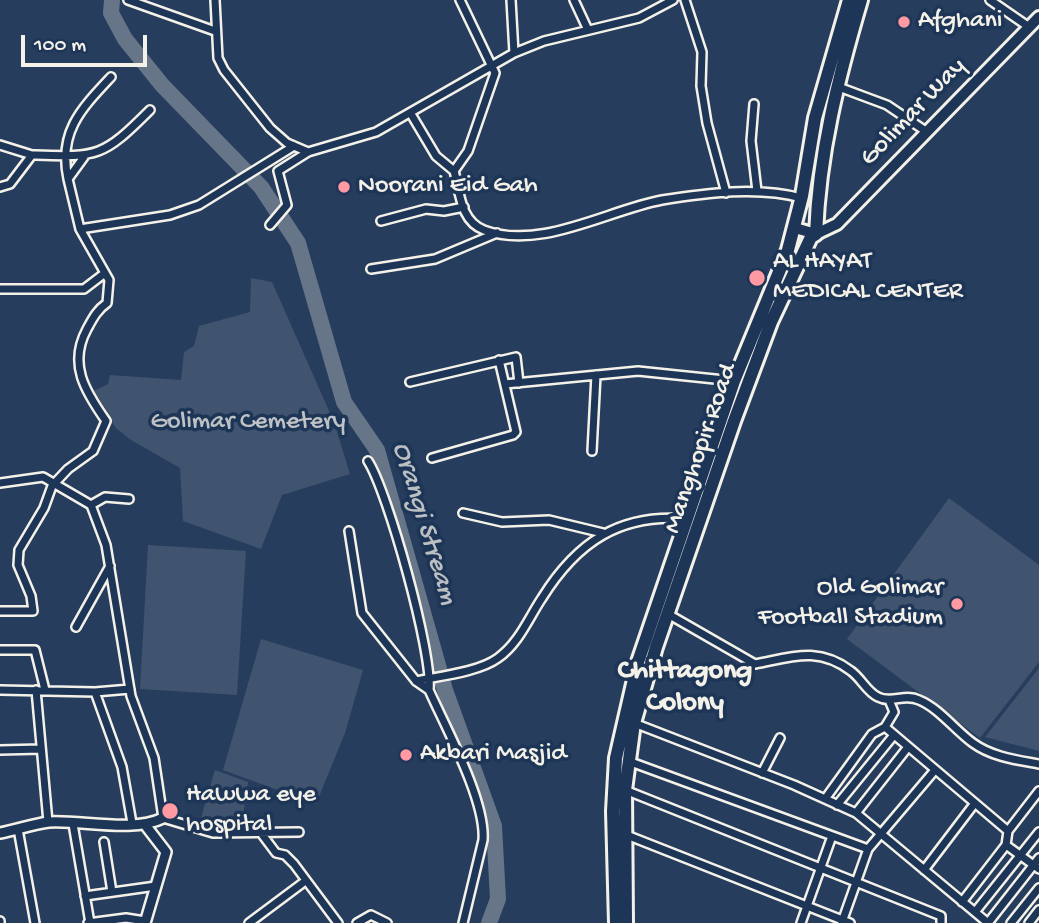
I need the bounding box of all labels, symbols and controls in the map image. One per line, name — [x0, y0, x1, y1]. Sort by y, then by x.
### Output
place label: Afghani — [918, 6, 1002, 38]
marker: Afghani — [896, 14, 912, 30]
scale bar — [24, 21, 150, 65]
text: 100 m — [34, 34, 86, 59]
street label: Golimar Way — [855, 52, 973, 174]
place label: Noorani Eid Gah — [358, 171, 538, 203]
marker: Noorani Eid Gah — [336, 179, 352, 195]
place label: AL HAYAT MEDICAL CENTER — [773, 247, 963, 308]
marker: AL HAYAT MEDICAL CENTER — [747, 268, 767, 288]
street label: Manghopir Road — [658, 360, 746, 538]
park label: Golimar Cemetery — [151, 407, 345, 439]
water label: Orangi Stream — [382, 439, 464, 609]
place label: Old Golimar Football Stadium — [758, 573, 943, 634]
marker: Old Golimar Football Stadium — [949, 596, 965, 612]
district label: Chittagong Colony — [618, 656, 752, 722]
place label: Akbari Masjid — [420, 739, 567, 771]
marker: Akbari Masjid — [398, 747, 414, 763]
place label: Hawwa eye hospital — [186, 780, 316, 842]
marker: Hawwa eye hospital — [160, 801, 180, 821]

